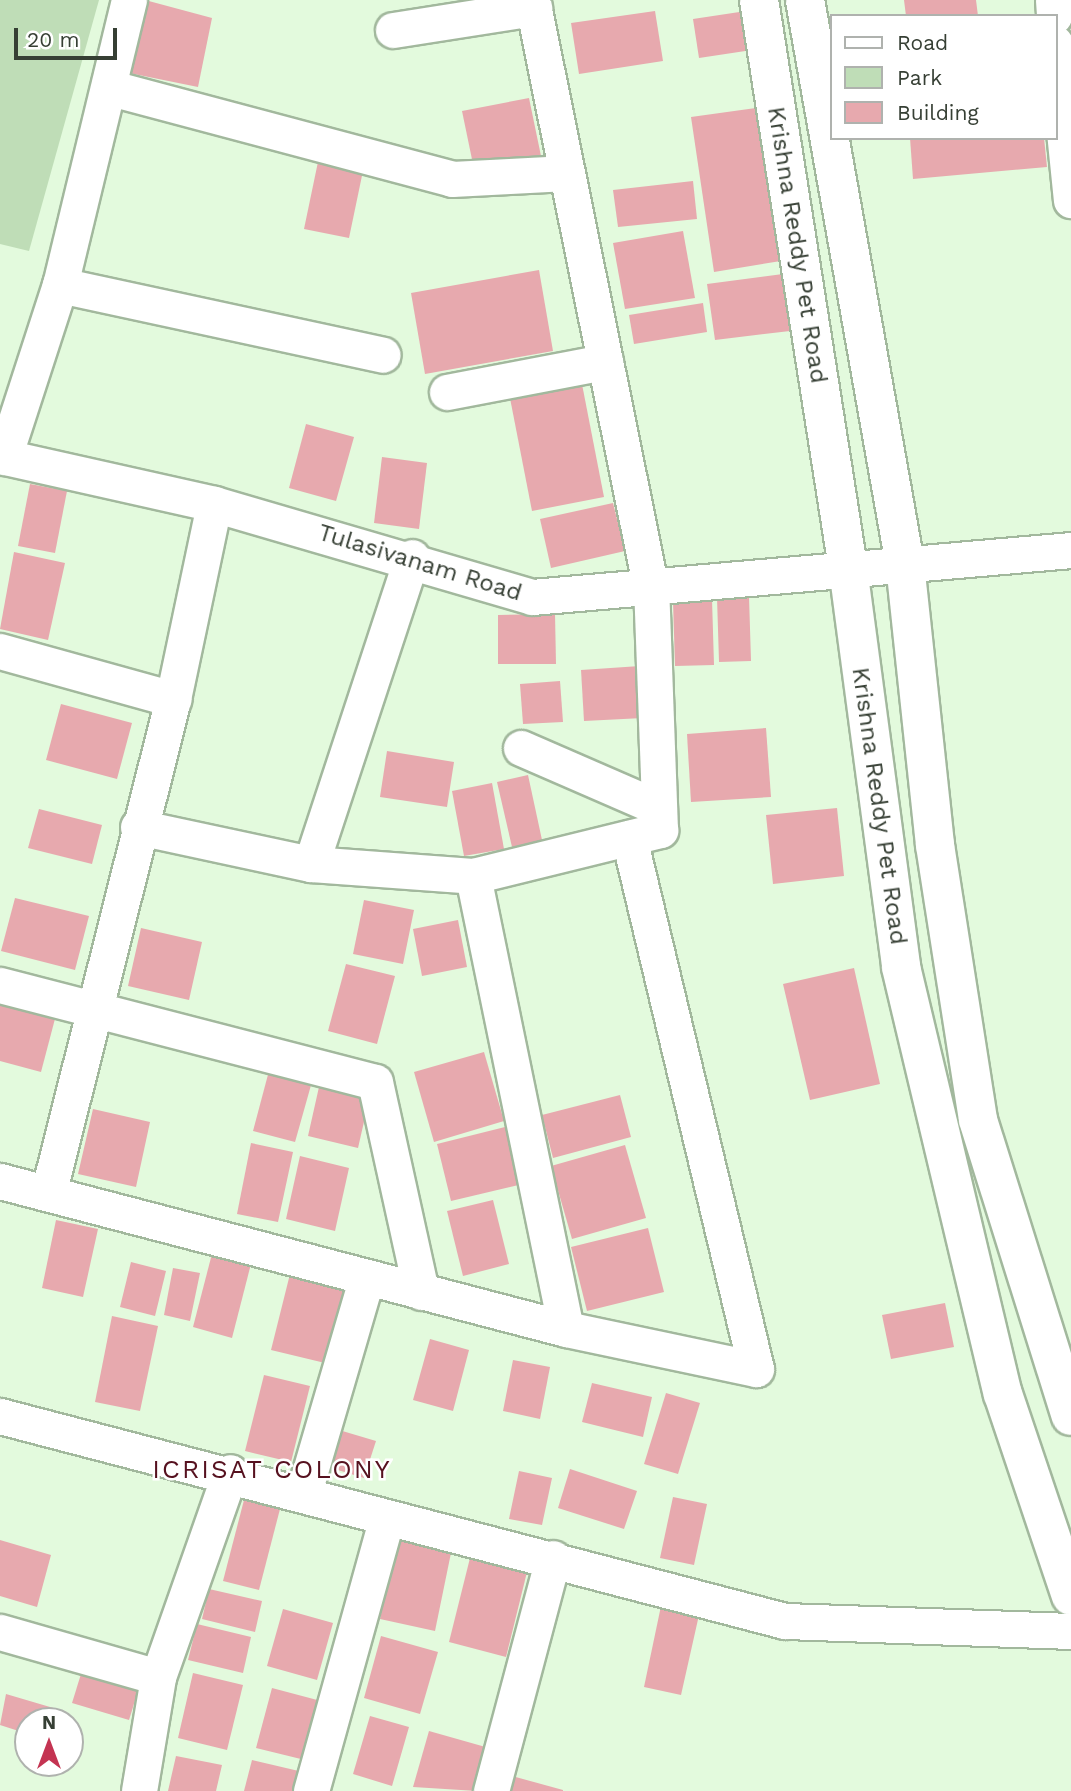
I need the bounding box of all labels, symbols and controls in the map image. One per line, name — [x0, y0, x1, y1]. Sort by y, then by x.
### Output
scale bar — [18, 14, 121, 58]
legend — [830, 14, 1057, 140]
text: 20 m — [27, 27, 79, 52]
text: Road — [897, 30, 948, 55]
text: Park — [897, 65, 942, 90]
text: Building — [897, 100, 979, 125]
street label: Krishna Reddy Pet Road — [761, 104, 833, 386]
street label: Tulasivanam Road — [315, 518, 525, 608]
street label: Krishna Reddy Pet Road — [845, 665, 913, 947]
district label: ICRISAT COLONY — [154, 1454, 390, 1486]
north arrow — [14, 1707, 84, 1777]
text: N — [42, 1711, 56, 1734]

